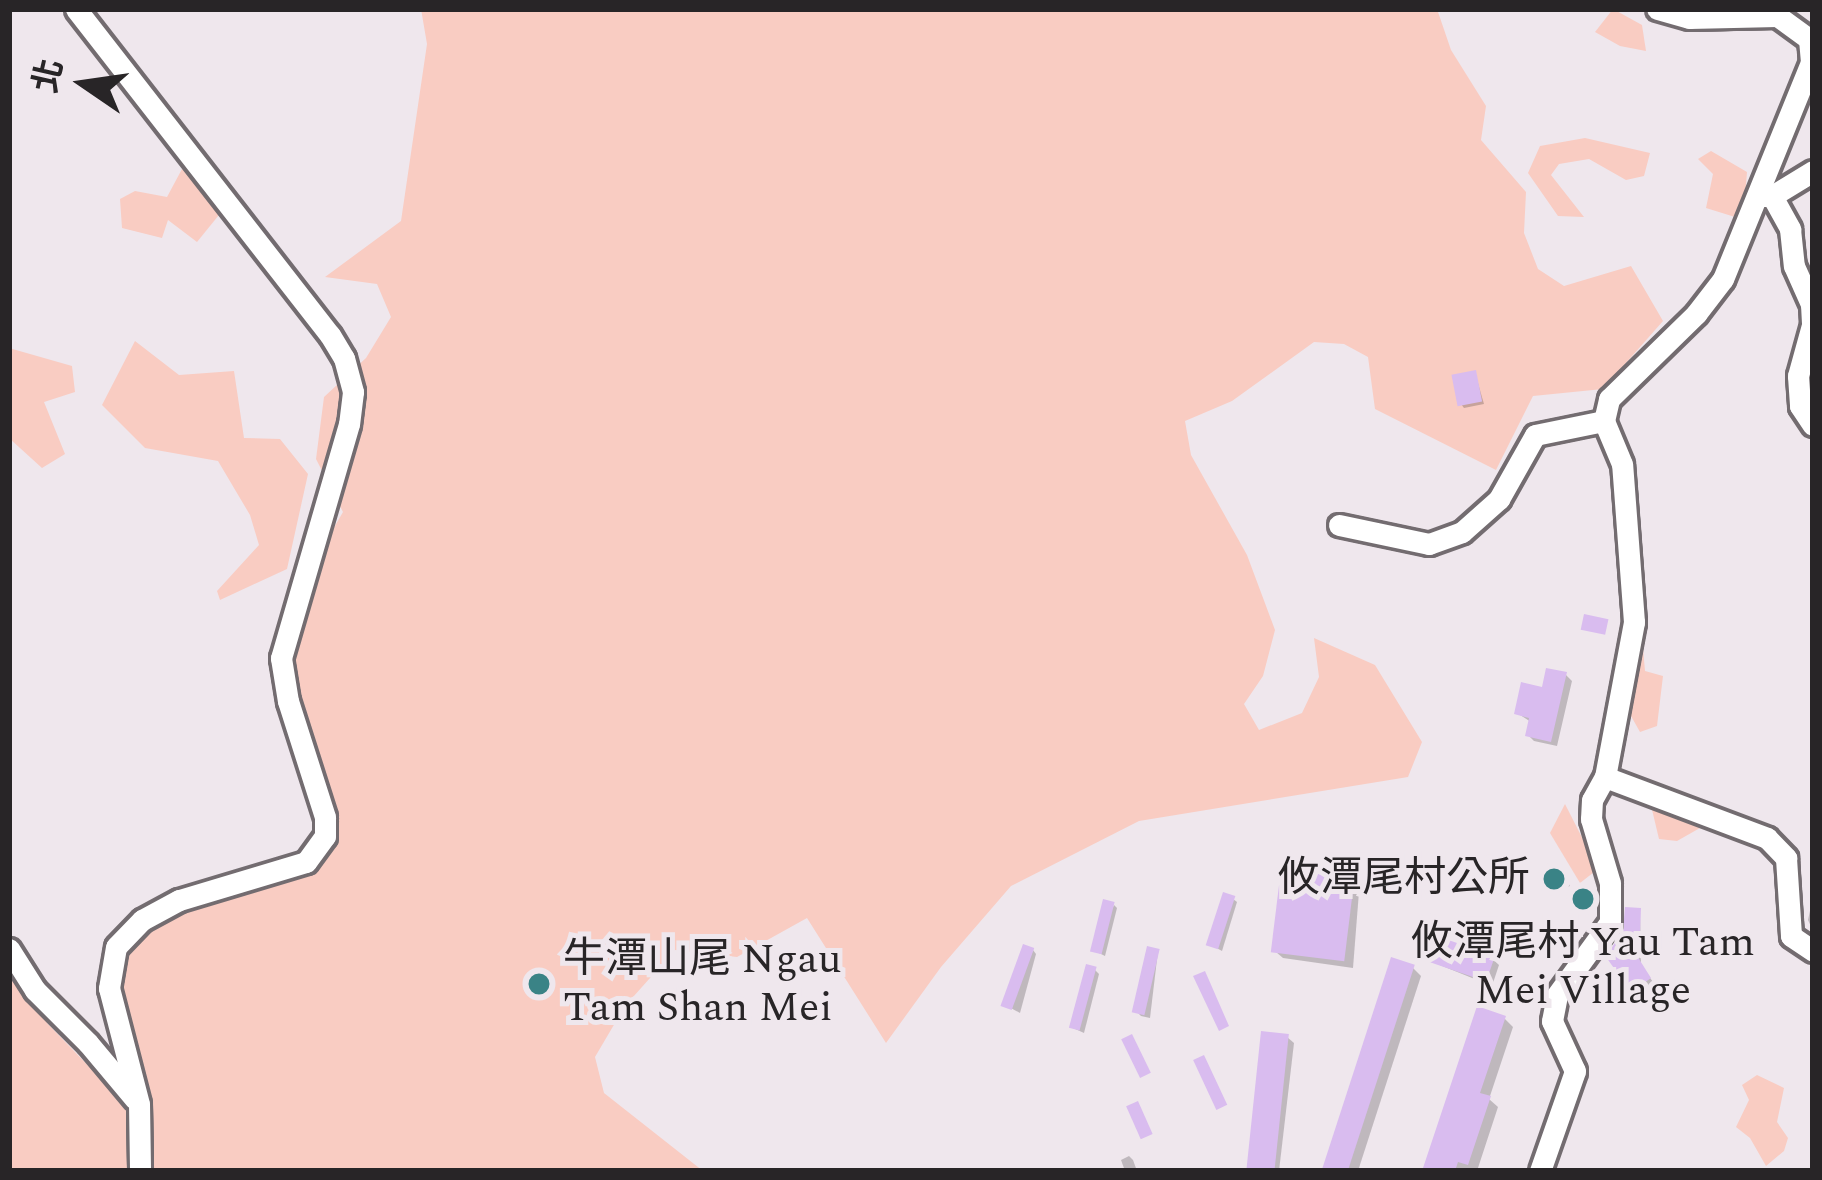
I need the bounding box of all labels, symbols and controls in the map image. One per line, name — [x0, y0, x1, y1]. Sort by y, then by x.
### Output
north arrow — [24, 24, 144, 144]
text: 北 — [21, 54, 77, 98]
place label: 攸潭尾村公所 — [1278, 854, 1530, 904]
marker: 攸潭尾村公所 — [1541, 866, 1567, 892]
marker: 攸潭尾村 Yau Tam Mei Village — [1570, 886, 1596, 912]
place label: 攸潭尾村 Yau Tam Mei Village — [1411, 918, 1755, 1016]
place label: 牛潭山尾 Ngau Tam Shan Mei — [563, 935, 842, 1034]
marker: 牛潭山尾 Ngau Tam Shan Mei — [526, 971, 552, 997]

